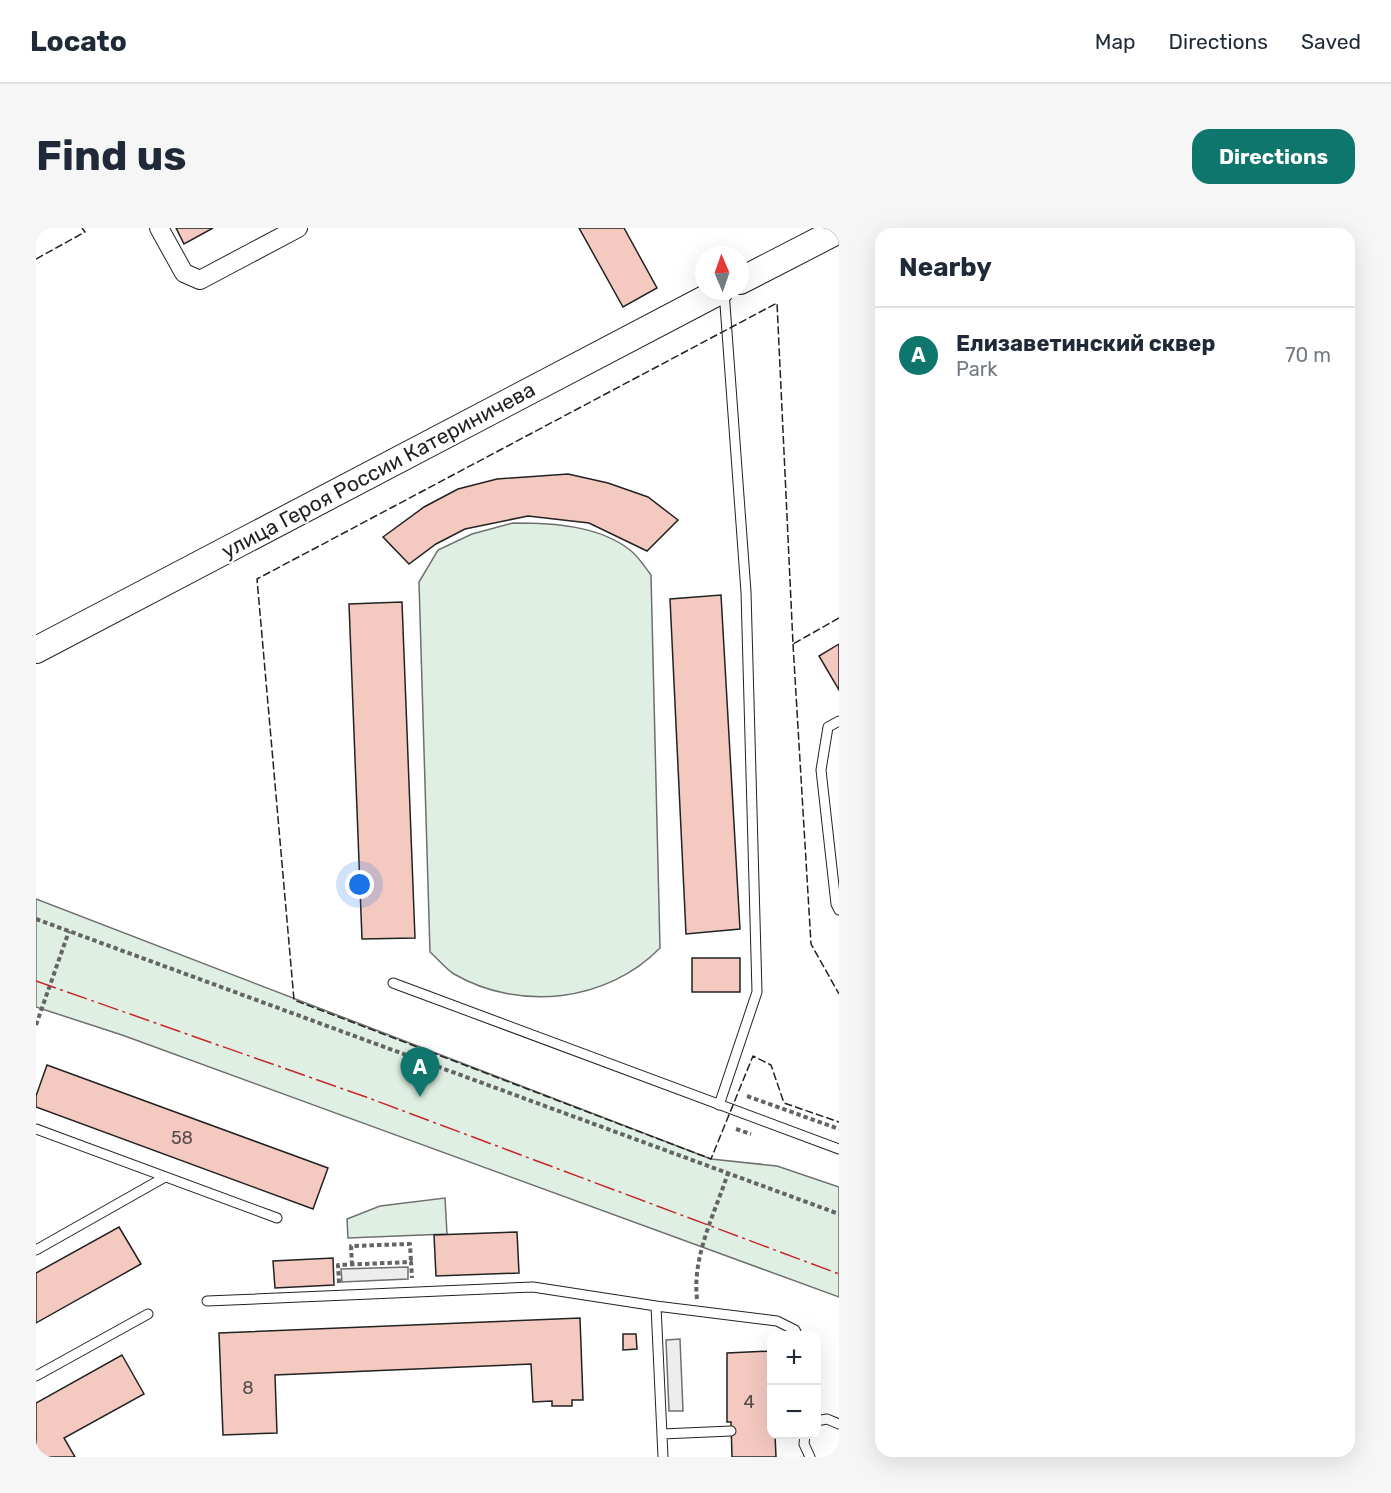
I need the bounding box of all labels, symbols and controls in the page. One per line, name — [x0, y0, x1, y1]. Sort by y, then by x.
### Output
text: Locato — [30, 25, 127, 58]
text: Map — [1095, 29, 1136, 54]
text: Directions — [1169, 29, 1268, 54]
text: Saved — [1301, 29, 1361, 54]
button: Directions — [1192, 129, 1355, 184]
text: Find us — [36, 131, 187, 181]
north arrow — [695, 246, 749, 300]
text: Nearby — [899, 252, 992, 283]
text: Елизаветинский сквер — [956, 330, 1215, 357]
text: A — [911, 343, 926, 367]
text: 70 m — [1285, 343, 1331, 367]
text: Park — [956, 357, 998, 381]
street label: улица Героя России Катериничева — [217, 376, 539, 564]
your location — [345, 870, 374, 899]
pin: A — [400, 1048, 440, 1097]
house number: 58 — [171, 1127, 193, 1149]
map controls — [767, 1331, 821, 1439]
button: + — [767, 1331, 821, 1385]
house number: 8 — [242, 1377, 254, 1399]
button: − — [767, 1385, 821, 1439]
house number: 4 — [743, 1391, 755, 1413]

